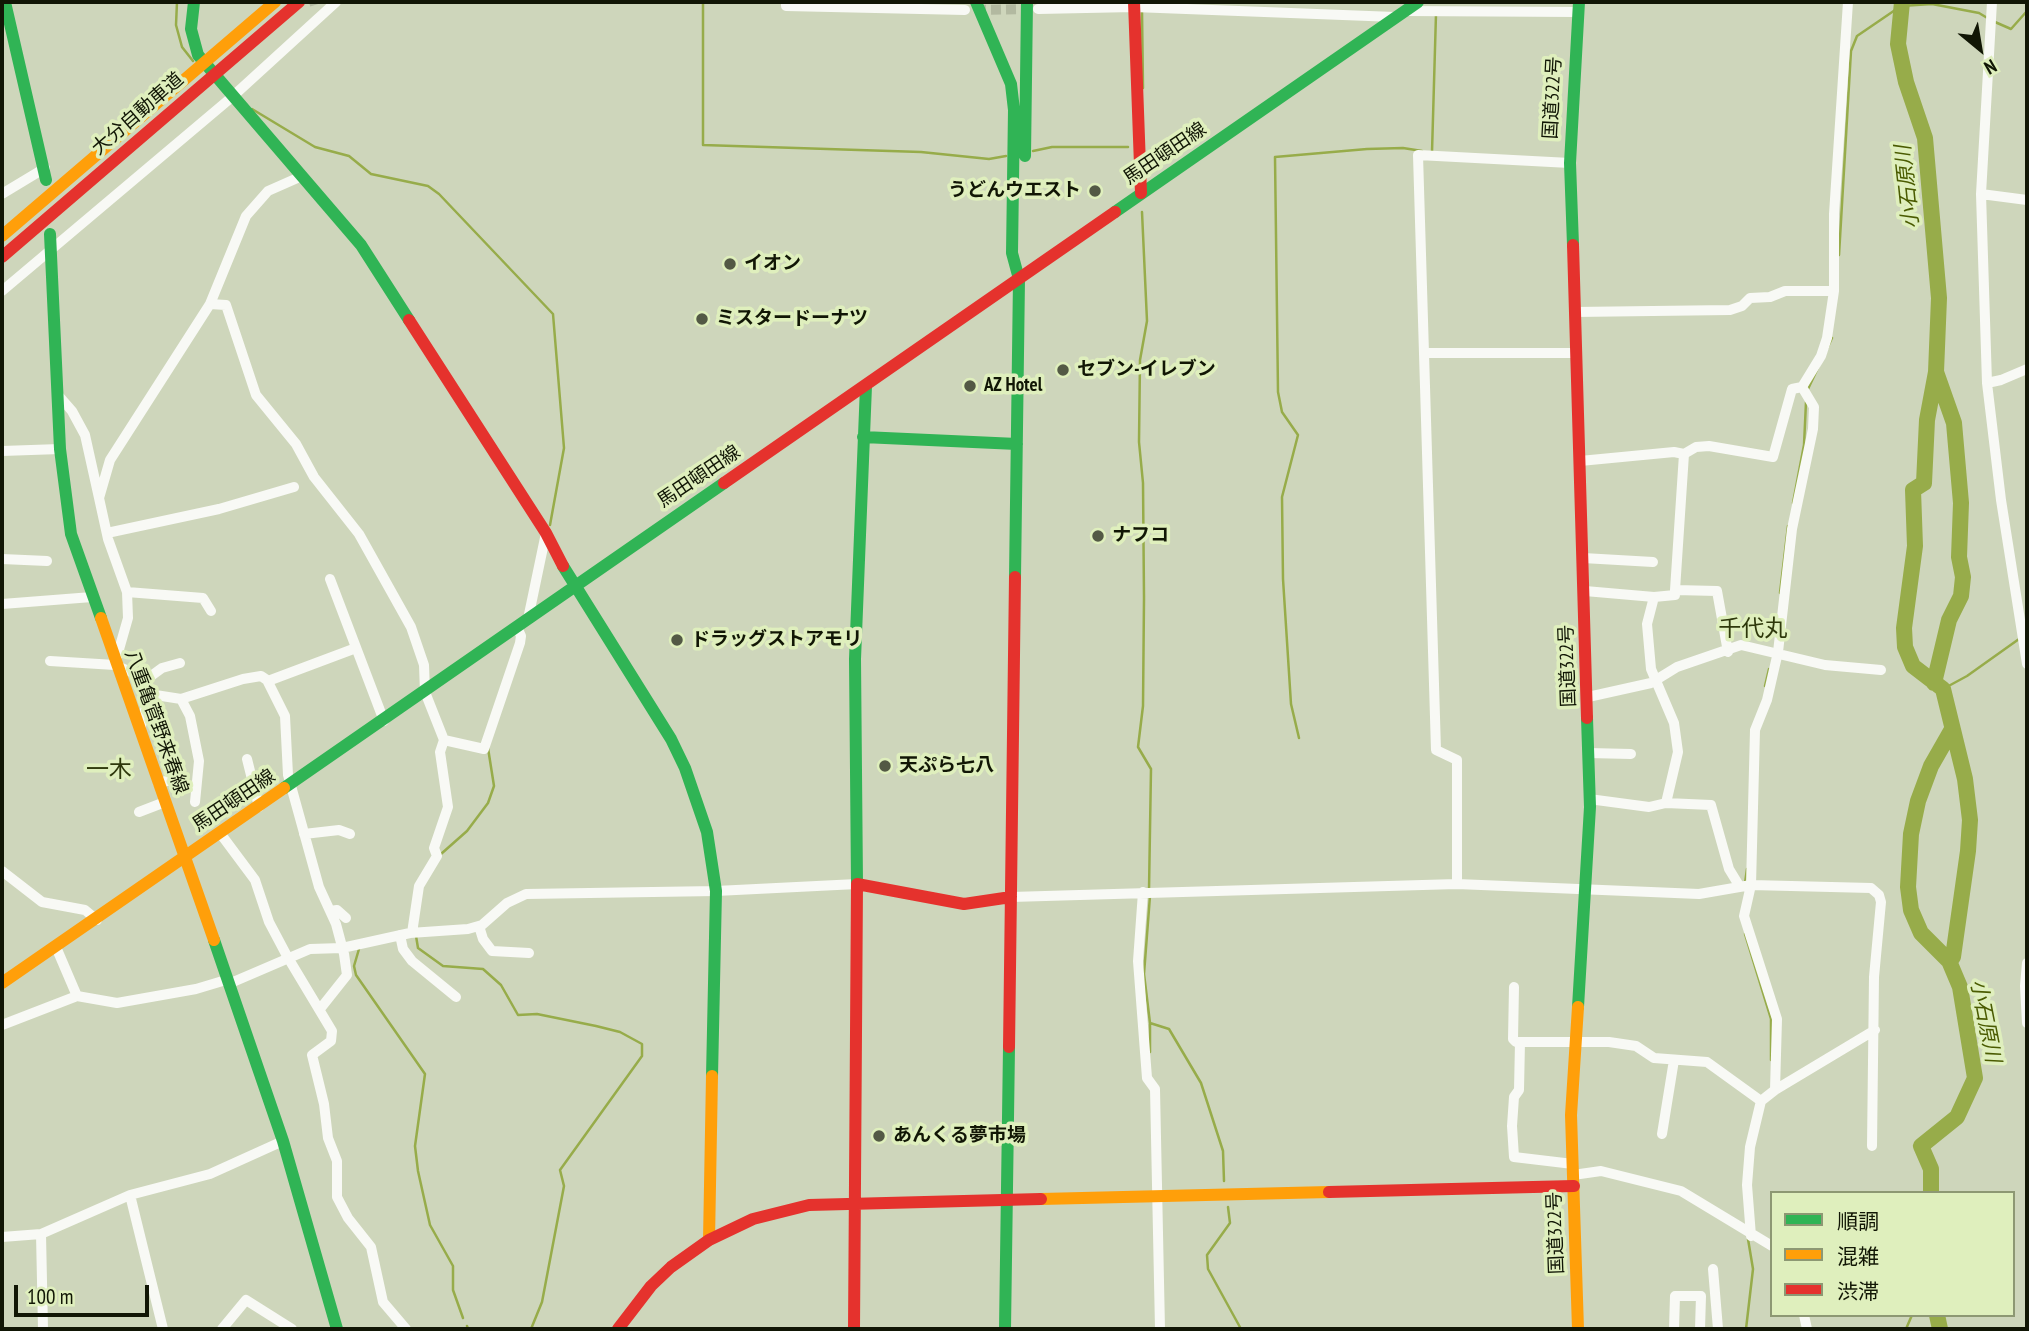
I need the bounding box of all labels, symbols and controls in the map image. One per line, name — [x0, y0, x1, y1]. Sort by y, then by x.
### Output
north arrow — [1945, 14, 2015, 84]
text: N — [1980, 54, 2001, 80]
street label: 国道322号 — [1539, 56, 1567, 140]
street label: 大分自動車道 — [88, 68, 188, 160]
street label: 馬田頓田線 — [1119, 118, 1211, 190]
water label: 小石原川 — [1891, 144, 1925, 230]
place label: うどんウエスト — [948, 180, 1081, 202]
marker: うどんウエスト — [1087, 183, 1103, 199]
place label: イオン — [744, 253, 801, 275]
marker: イオン — [722, 256, 738, 272]
place label: ミスタードーナツ — [716, 308, 868, 330]
marker: ミスタードーナツ — [694, 311, 710, 327]
place label: セブン-イレブン — [1077, 359, 1216, 381]
marker: セブン-イレブン — [1055, 362, 1071, 378]
place label: AZ Hotel — [984, 375, 1042, 397]
marker: AZ Hotel — [962, 378, 978, 394]
street label: 馬田頓田線 — [653, 441, 745, 513]
place label: ナフコ — [1112, 525, 1169, 547]
marker: ナフコ — [1090, 528, 1106, 544]
district label: 千代丸 — [1719, 615, 1787, 643]
street label: 国道322号 — [1555, 624, 1581, 708]
place label: ドラッグストアモリ — [691, 629, 862, 651]
marker: ドラッグストアモリ — [669, 632, 685, 648]
street label: 八重亀菅野来春線 — [119, 647, 193, 797]
place label: 天ぷら七八 — [899, 755, 994, 777]
district label: 一木 — [86, 756, 132, 784]
marker: 天ぷら七八 — [877, 758, 893, 774]
street label: 馬田頓田線 — [188, 765, 280, 837]
water label: 小石原川 — [1965, 977, 2005, 1065]
place label: あんくる夢市場 — [893, 1125, 1026, 1147]
marker: あんくる夢市場 — [871, 1128, 887, 1144]
street label: 国道322号 — [1543, 1191, 1569, 1275]
legend — [1770, 1191, 2015, 1317]
text: 順調 — [1837, 1208, 1879, 1235]
text: 混雑 — [1837, 1243, 1879, 1270]
scale bar — [18, 1272, 152, 1316]
text: 渋滞 — [1837, 1278, 1879, 1305]
text: 100 m — [27, 1283, 73, 1310]

